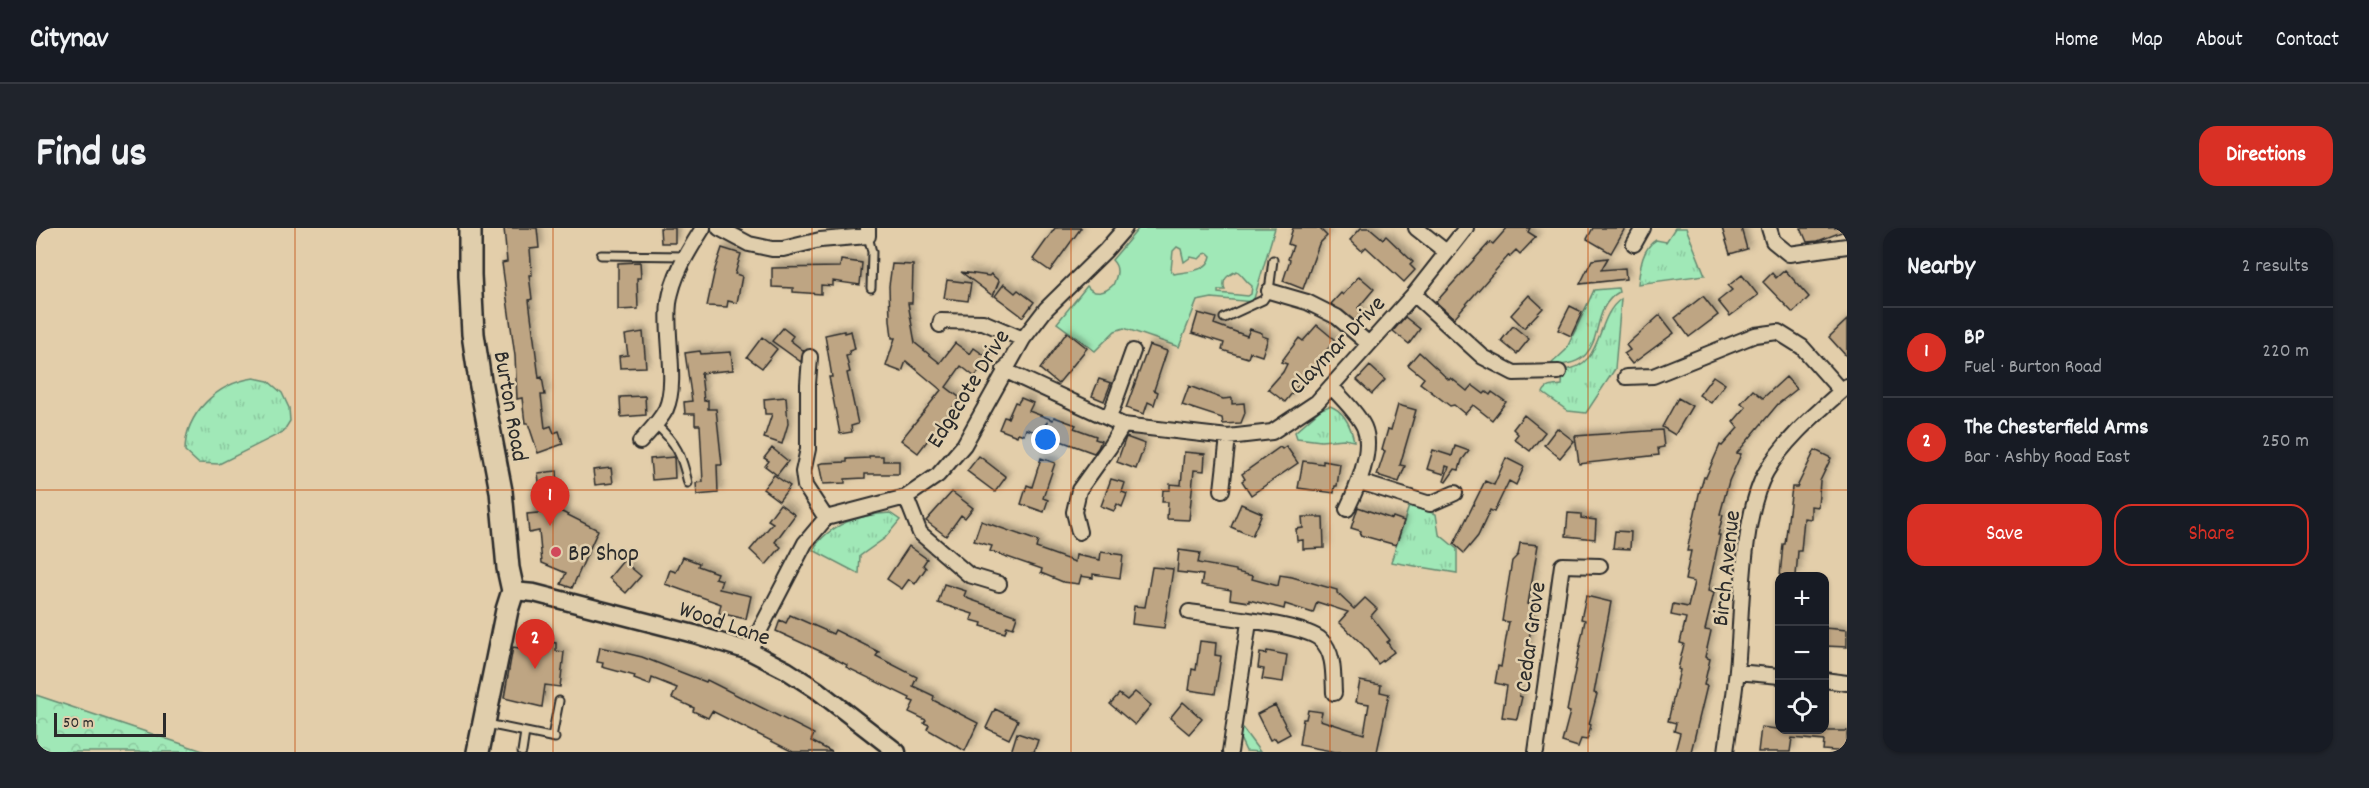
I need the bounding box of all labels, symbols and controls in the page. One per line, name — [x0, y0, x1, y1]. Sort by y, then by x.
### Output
text: Citynav — [30, 21, 108, 61]
text: Home — [2054, 26, 2098, 56]
text: Map — [2131, 26, 2163, 56]
text: About — [2196, 26, 2243, 56]
text: Contact — [2276, 26, 2339, 56]
text: Find us — [36, 126, 147, 186]
button: Directions — [2199, 126, 2333, 186]
text: Nearby — [1907, 249, 1975, 286]
text: 2 results — [2242, 253, 2309, 281]
street label: Claymar Drive — [1282, 289, 1394, 404]
street label: Edgecote Drive — [919, 323, 1020, 456]
text: BP — [1964, 323, 1984, 354]
text: 1 — [1924, 338, 1929, 366]
text: 220 m — [2262, 338, 2309, 366]
street label: Burton Road — [483, 349, 535, 464]
text: Fuel · Burton Road — [1964, 354, 2102, 382]
text: The Chesterfield Arms — [1964, 413, 2148, 444]
your location — [1031, 425, 1060, 454]
text: 2 — [1922, 428, 1931, 456]
text: 250 m — [2262, 428, 2309, 456]
text: Bar · Ashby Road East — [1964, 444, 2130, 472]
pin: 1 — [530, 476, 570, 526]
button: Save — [1907, 504, 2102, 566]
button: Share — [2114, 504, 2309, 566]
street label: Birch Avenue — [1705, 509, 1751, 628]
place label: BP Shop — [568, 538, 639, 572]
marker: BP Shop — [549, 545, 563, 559]
map controls — [1775, 572, 1829, 734]
button: + — [1775, 572, 1829, 626]
street label: Cedar Grove — [1507, 580, 1557, 695]
street label: Wood Lane — [674, 593, 774, 656]
pin: 2 — [516, 620, 554, 669]
button: − — [1775, 626, 1829, 680]
button: locate — [1775, 680, 1829, 734]
scale bar — [54, 710, 166, 738]
text: 50 m — [63, 712, 94, 735]

